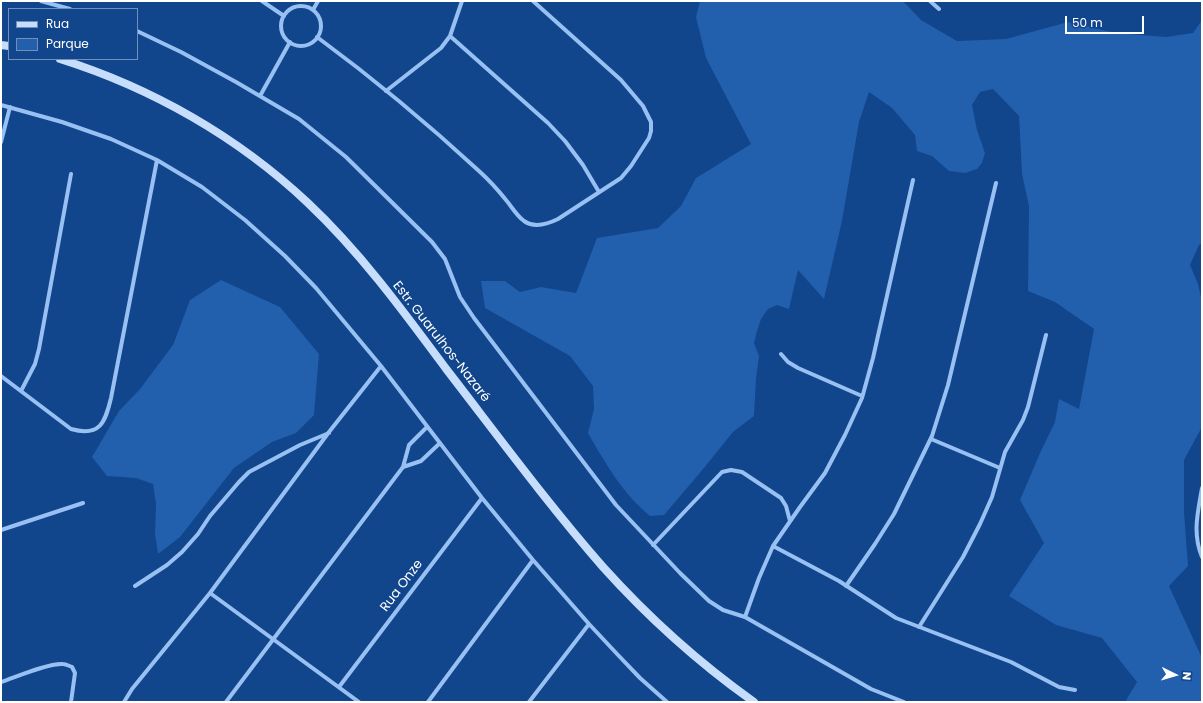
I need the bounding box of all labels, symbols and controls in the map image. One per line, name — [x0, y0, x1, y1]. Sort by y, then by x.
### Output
legend — [8, 8, 138, 60]
scale bar — [1067, 8, 1146, 34]
text: 50 m — [1072, 14, 1103, 31]
text: Rua — [46, 15, 69, 32]
text: Parque — [46, 35, 89, 52]
street label: Estr. Guarulhos-Nazaré — [389, 279, 493, 405]
street label: Rua Onze — [377, 557, 427, 615]
north arrow — [1155, 655, 1195, 695]
text: N — [1179, 671, 1195, 681]

